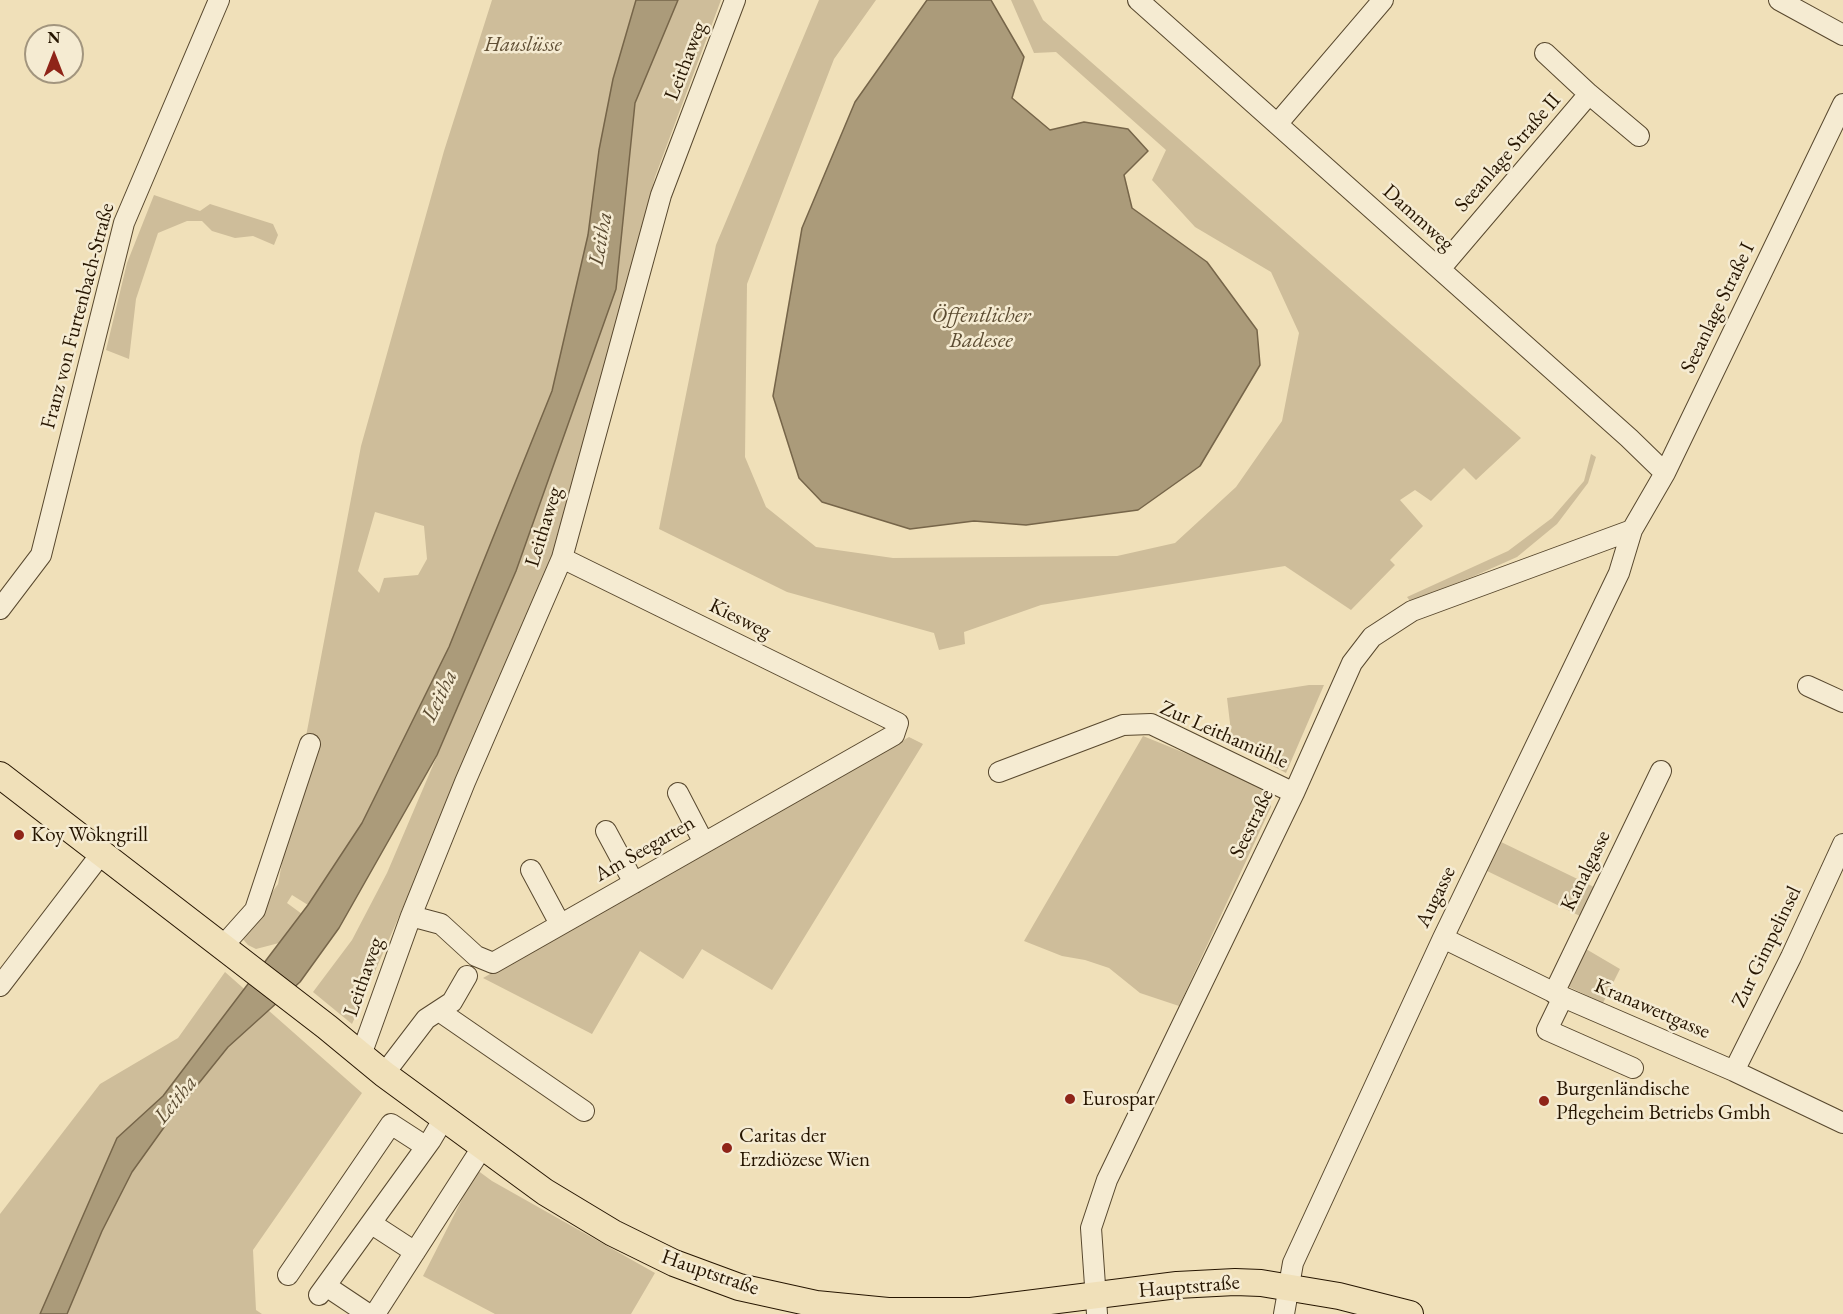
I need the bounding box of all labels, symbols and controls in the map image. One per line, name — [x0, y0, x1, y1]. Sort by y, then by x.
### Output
street label: Leithaweg — [660, 18, 712, 104]
north arrow — [24, 24, 84, 84]
text: N — [48, 27, 60, 48]
park label: Hauslüsse — [484, 32, 562, 58]
street label: Seeanlage Straße II — [1449, 88, 1567, 218]
street label: Dammweg — [1377, 179, 1459, 257]
street label: Franz von Furtenbach-Straße — [36, 200, 120, 432]
water label: Leitha — [583, 210, 619, 268]
street label: Seeanlage Straße I — [1676, 239, 1760, 377]
water label: Öffentlicher Badesee — [931, 303, 1031, 354]
street label: Leithaweg — [520, 484, 568, 570]
street label: Kiesweg — [705, 593, 775, 645]
water label: Leitha — [416, 666, 464, 726]
street label: Zur Leithamühle — [1156, 695, 1292, 775]
street label: Seestraße — [1225, 785, 1279, 863]
street label: Am Seegarten — [590, 810, 700, 888]
place label: Koy Wokngrill — [31, 822, 148, 848]
street label: Kanalgasse — [1556, 827, 1616, 915]
marker: Koy Wokngrill — [12, 828, 26, 842]
street label: Augasse — [1410, 862, 1462, 932]
street label: Zur Gimpelinsel — [1727, 882, 1807, 1012]
street label: Leithaweg — [339, 934, 389, 1020]
street label: Kranawettgasse — [1590, 973, 1714, 1045]
water label: Leitha — [149, 1071, 203, 1129]
place label: Burgenländische Pflegeheim Betriebs Gmbh — [1556, 1076, 1771, 1126]
place label: Eurospar — [1082, 1086, 1155, 1112]
marker: Eurospar — [1063, 1092, 1077, 1106]
marker: Burgenländische Pflegeheim Betriebs Gmbh — [1537, 1094, 1551, 1108]
place label: Caritas der Erzdiözese Wien — [739, 1123, 870, 1173]
marker: Caritas der Erzdiözese Wien — [720, 1141, 734, 1155]
street label: Hauptstraße — [658, 1245, 762, 1301]
street label: Hauptstraße — [1137, 1270, 1241, 1304]

